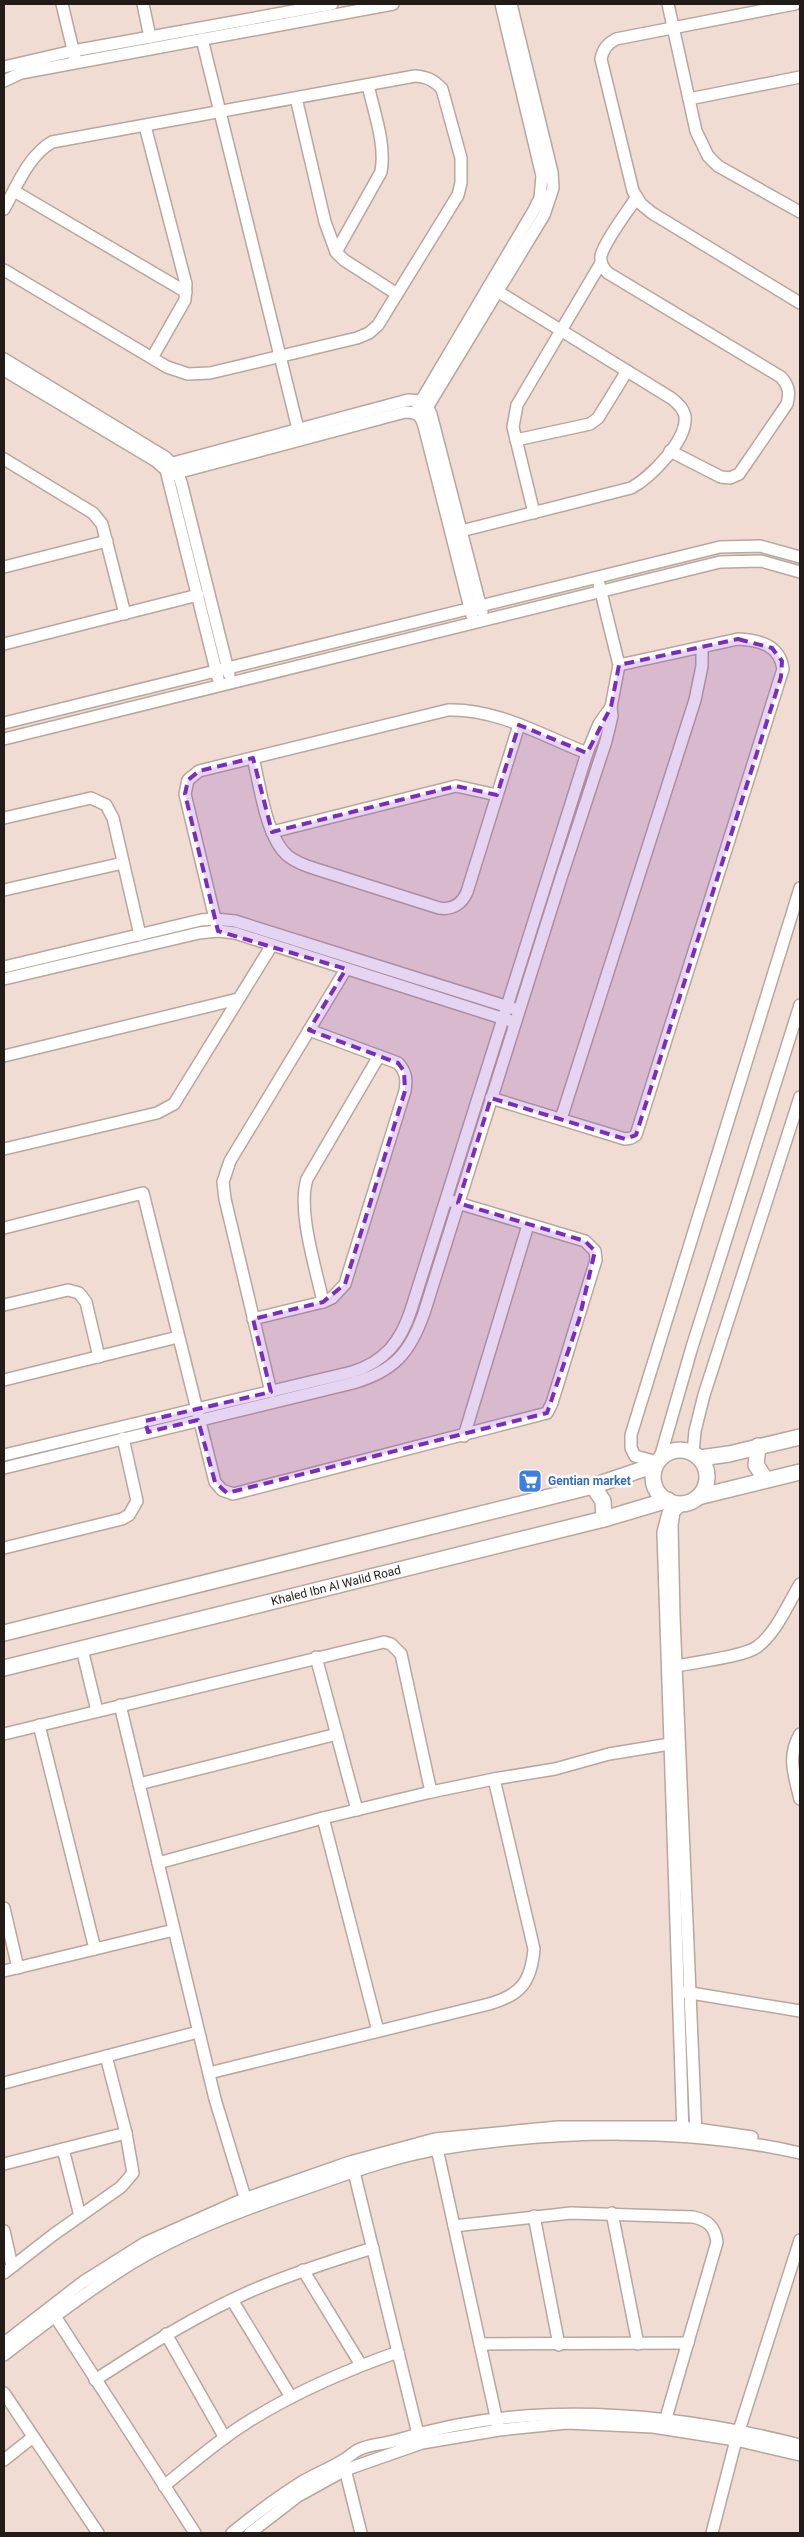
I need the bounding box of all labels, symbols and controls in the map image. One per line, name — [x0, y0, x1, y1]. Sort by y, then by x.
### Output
supermarket icon: Gentian market — [517, 1468, 543, 1494]
place label: Gentian market — [548, 1474, 631, 1488]
street label: Khaled Ibn Al Walid Road — [270, 1563, 402, 1608]

